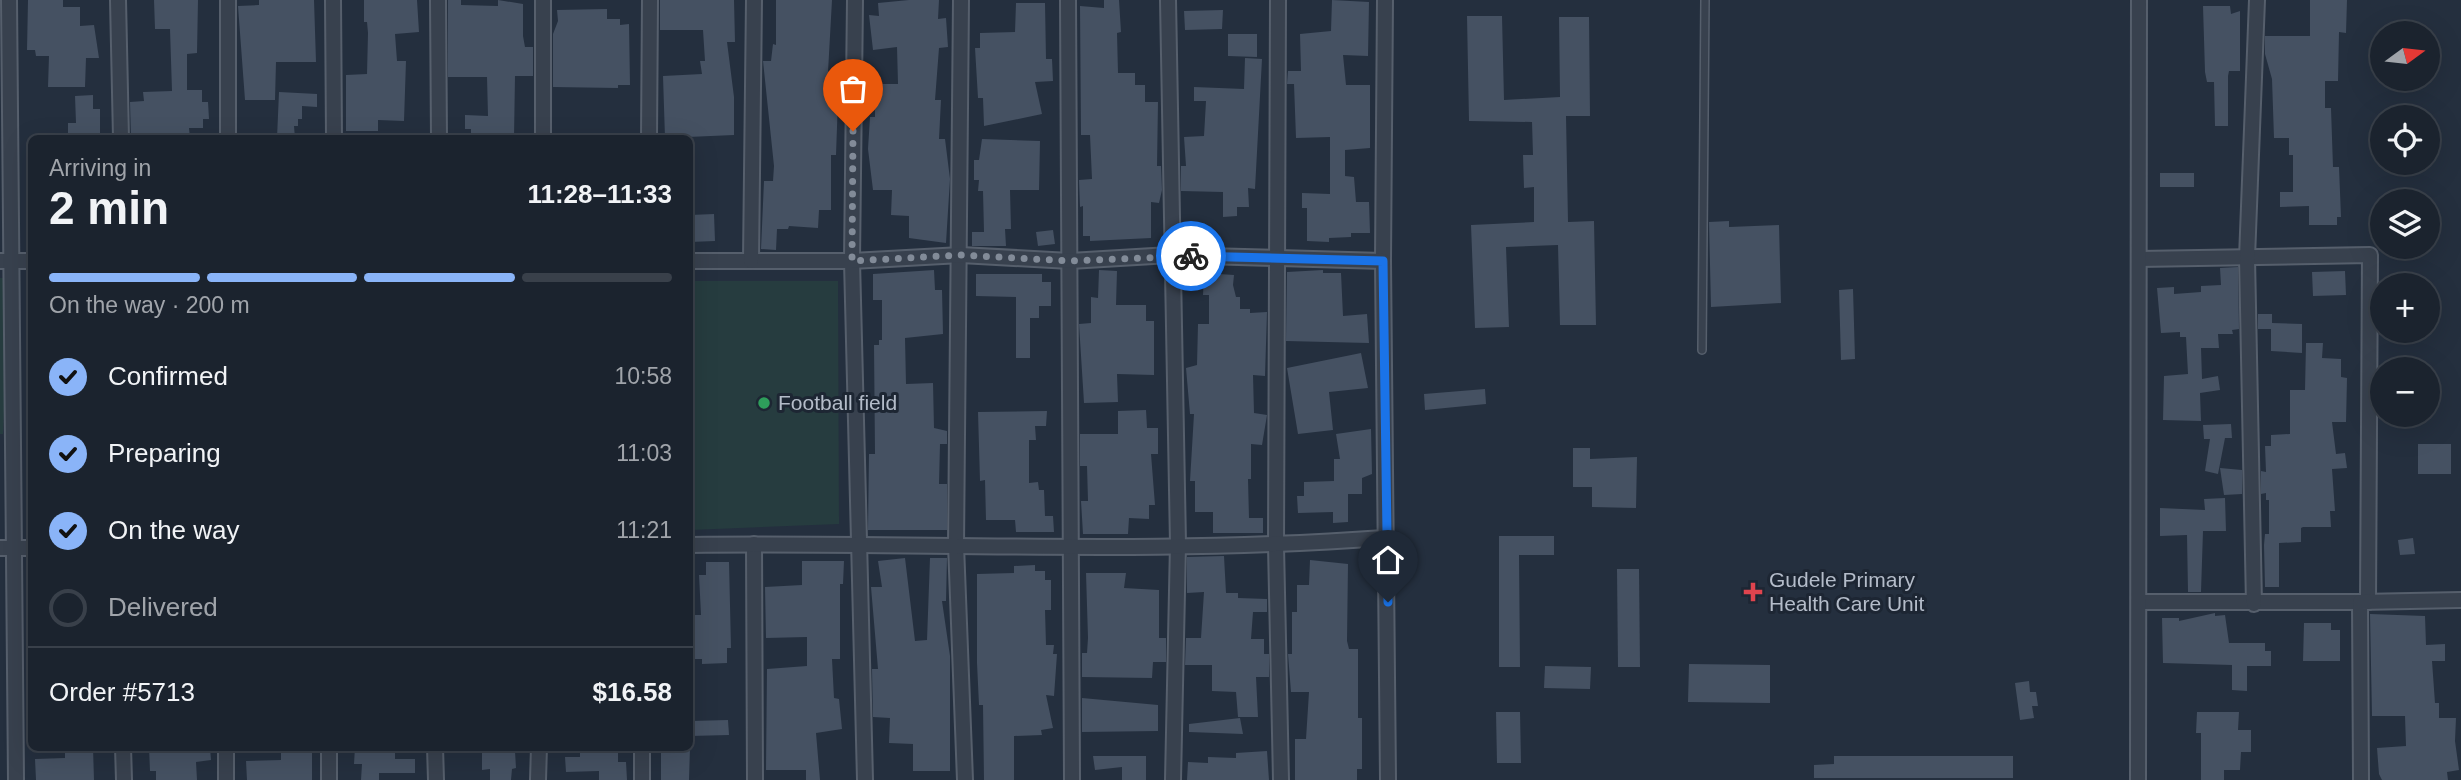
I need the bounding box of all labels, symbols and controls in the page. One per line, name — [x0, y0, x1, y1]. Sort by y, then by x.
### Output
north arrow — [2370, 21, 2440, 91]
map controls — [2370, 21, 2440, 427]
pin — [823, 59, 883, 131]
icon: bag — [834, 70, 872, 108]
button: locate — [2370, 105, 2440, 175]
text: Arriving in — [49, 155, 151, 181]
text: 11:28–11:33 — [527, 179, 672, 209]
text: 2 min — [49, 182, 169, 234]
button: layers — [2370, 189, 2440, 259]
courier — [1156, 221, 1226, 291]
icon: bike — [1172, 237, 1210, 275]
button: + — [2370, 273, 2440, 343]
text: On the way · 200 m — [49, 292, 250, 318]
button: − — [2370, 357, 2440, 427]
icon: check — [49, 358, 87, 396]
text: Confirmed — [108, 361, 228, 391]
text: 10:58 — [614, 363, 672, 389]
place label: Football field — [778, 391, 897, 414]
marker: Football field — [756, 395, 772, 411]
icon: check — [49, 435, 87, 473]
text: Preparing — [108, 438, 221, 468]
text: 11:03 — [616, 440, 672, 466]
icon: check — [49, 512, 87, 550]
text: On the way — [108, 515, 240, 545]
text: 11:21 — [616, 517, 672, 543]
pin — [1358, 530, 1418, 602]
icon: home — [1369, 541, 1407, 579]
place label: Gudele Primary Health Care Unit — [1769, 568, 1924, 615]
marker: Gudele Primary Health Care Unit — [1743, 582, 1763, 602]
text: Delivered — [108, 592, 218, 622]
text: Order #5713 — [49, 677, 195, 707]
text: $16.58 — [592, 677, 672, 707]

